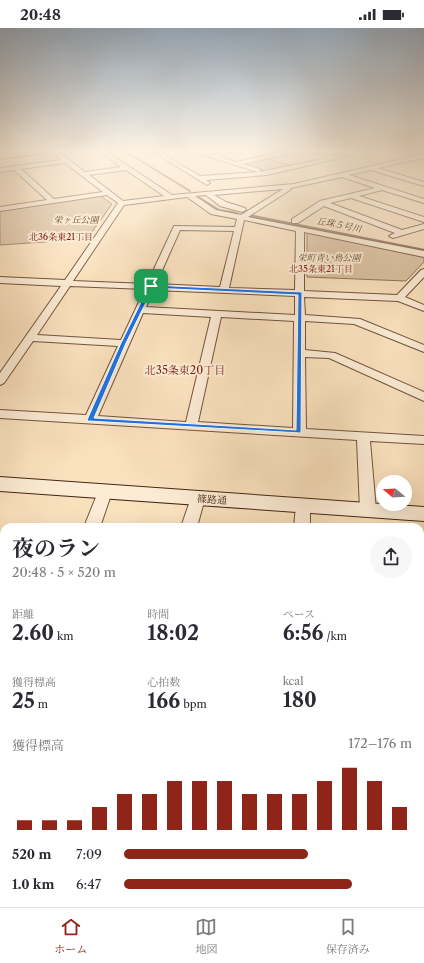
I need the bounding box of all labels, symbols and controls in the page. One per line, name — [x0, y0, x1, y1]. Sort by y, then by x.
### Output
text: 20:48 — [20, 5, 61, 24]
park label: 栄ヶ丘公園 — [53, 214, 100, 225]
water label: 丘珠５号川 — [316, 215, 363, 234]
district label: 北36条東21丁目 — [29, 231, 93, 242]
park label: 栄町青い鳥公園 — [297, 252, 362, 263]
district label: 北35条東21丁目 — [289, 263, 353, 274]
pin — [134, 269, 168, 303]
icon: arrive — [140, 275, 162, 297]
district label: 北35条東20丁目 — [145, 363, 225, 377]
north arrow — [376, 475, 412, 511]
map controls — [376, 475, 412, 511]
street label: 篠路通 — [197, 492, 227, 507]
text: 夜のラン — [12, 535, 100, 562]
button: share — [370, 536, 412, 578]
text: 20:48 · 5 × 520 m — [12, 564, 116, 580]
text: 距離 — [12, 607, 34, 621]
text: 時間 — [147, 607, 169, 621]
text: ペース — [283, 607, 315, 621]
text: 2.60 — [12, 621, 54, 645]
text: 18:02 — [147, 621, 199, 645]
text: 6:56 — [283, 621, 324, 645]
text: km — [54, 629, 74, 643]
text: /km — [324, 629, 347, 643]
text: kcal — [283, 674, 303, 688]
text: 獲得標高 — [12, 675, 56, 689]
text: 心拍数 — [147, 675, 180, 689]
text: 180 — [283, 688, 317, 712]
text: 25 — [12, 689, 35, 713]
text: 166 — [147, 689, 180, 713]
text: m — [35, 697, 48, 711]
text: bpm — [180, 697, 207, 711]
text: 172–176 m — [348, 735, 412, 751]
text: 獲得標高 — [12, 737, 64, 753]
text: 520 m — [12, 846, 51, 862]
text: 7:09 — [76, 846, 102, 862]
text: 1.0 km — [12, 876, 54, 892]
text: 6:47 — [76, 876, 101, 892]
tab: ホーム — [54, 916, 87, 956]
tab: 地図 — [195, 916, 217, 956]
tab: 保存済み — [326, 916, 370, 956]

